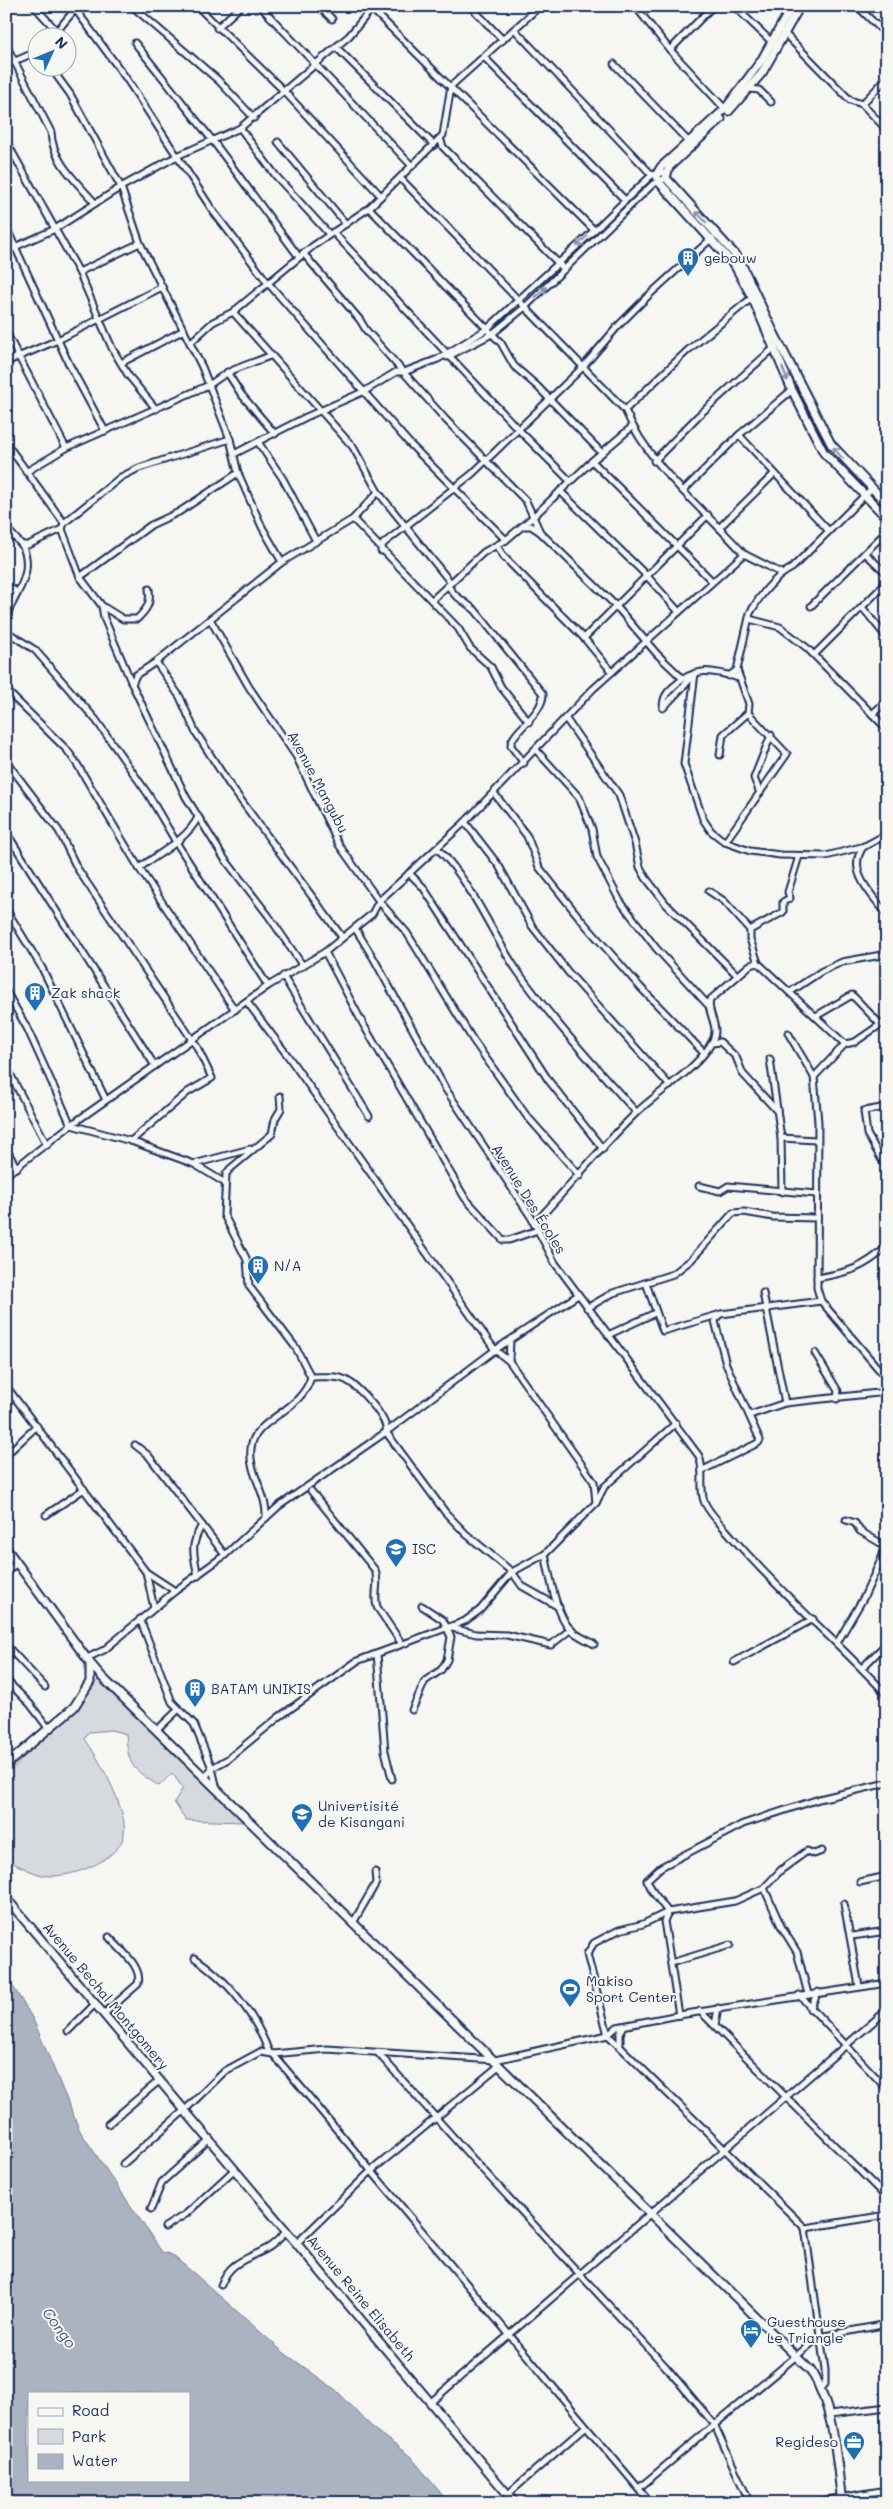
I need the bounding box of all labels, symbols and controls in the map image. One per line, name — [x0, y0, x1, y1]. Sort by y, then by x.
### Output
north arrow — [28, 28, 78, 78]
text: N — [51, 32, 72, 53]
one-way arrow — [696, 211, 708, 223]
one-way arrow — [576, 235, 589, 247]
building icon: gebouw — [676, 246, 700, 277]
place label: gebouw — [704, 248, 757, 267]
one-way arrow — [535, 286, 547, 298]
one-way arrow — [781, 366, 791, 381]
one-way arrow — [833, 447, 844, 460]
street label: Avenue Mangubu — [284, 727, 353, 836]
building icon: Zak shack — [23, 981, 47, 1012]
place label: Zak shack — [51, 983, 120, 1002]
street label: Avenue Des Écoles — [488, 1140, 571, 1257]
building icon: N/A — [246, 1254, 270, 1285]
place label: N/A — [274, 1256, 301, 1275]
school or university icon: ISC — [384, 1537, 408, 1568]
place label: ISC — [412, 1539, 436, 1558]
building icon: BATAM UNIKIS — [183, 1677, 207, 1708]
place label: BATAM UNIKIS — [211, 1679, 311, 1698]
place label: Univertisité de Kisangani — [318, 1796, 405, 1831]
school or university icon: Univertisité de Kisangani — [290, 1802, 314, 1833]
street label: Avenue Bechal Montgomery — [39, 1918, 174, 2073]
place label: Makiso Sport Center — [586, 1971, 677, 2006]
sports icon: Makiso Sport Center — [558, 1977, 582, 2008]
street label: Avenue Reine Elisabeth — [303, 2231, 420, 2365]
water label: Congo — [38, 2303, 81, 2352]
place label: Guesthouse Le Triangle — [767, 2312, 846, 2347]
hotel icon: Guesthouse Le Triangle — [739, 2318, 763, 2349]
legend — [28, 2392, 190, 2482]
text: Road — [72, 2400, 109, 2420]
text: Park — [72, 2426, 106, 2446]
office icon: Regideso — [842, 2430, 866, 2461]
place label: Regideso — [775, 2432, 838, 2451]
text: Water — [72, 2450, 118, 2470]

